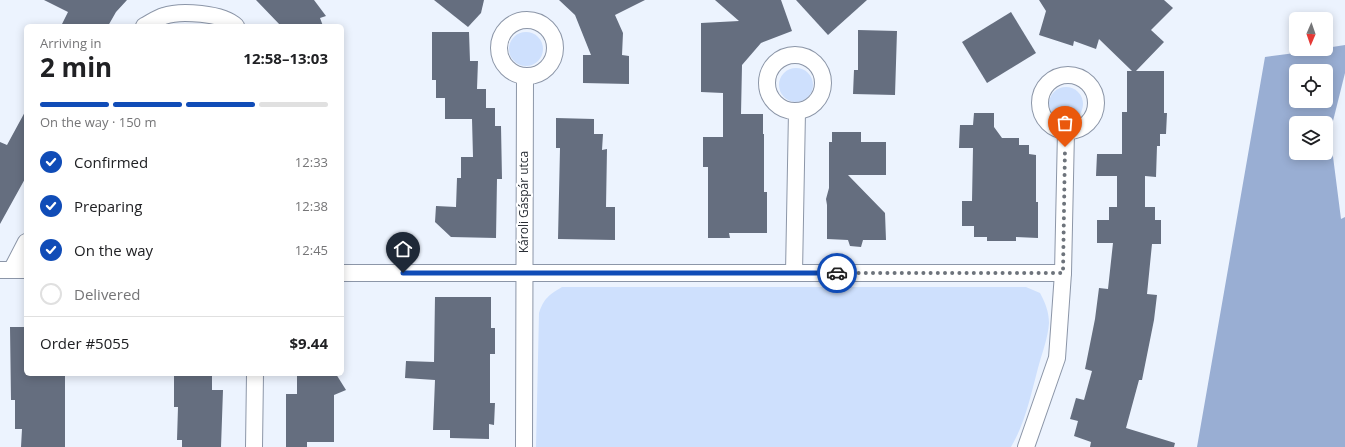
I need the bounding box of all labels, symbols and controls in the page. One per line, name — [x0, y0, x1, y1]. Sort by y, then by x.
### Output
north arrow — [1289, 12, 1333, 56]
map controls — [1289, 12, 1333, 160]
text: Arriving in — [40, 34, 102, 52]
text: 12:58–13:03 — [243, 48, 328, 68]
text: 2 min — [40, 49, 112, 85]
button: locate — [1289, 64, 1333, 108]
pin — [1048, 106, 1082, 147]
icon: bag — [1054, 112, 1076, 134]
text: On the way · 150 m — [40, 113, 156, 131]
button: layers — [1289, 116, 1333, 160]
icon: check — [40, 151, 62, 173]
street label: Károli Gáspár utca — [515, 151, 532, 253]
text: Confirmed — [74, 152, 148, 172]
text: 12:33 — [295, 153, 328, 171]
icon: check — [40, 195, 62, 217]
text: Preparing — [74, 196, 142, 216]
text: 12:38 — [295, 197, 328, 215]
pin — [386, 232, 420, 273]
icon: home — [392, 238, 414, 260]
icon: check — [40, 239, 62, 261]
text: On the way — [74, 240, 153, 260]
text: 12:45 — [295, 241, 328, 259]
courier — [817, 253, 857, 293]
icon: car — [826, 262, 848, 284]
text: Delivered — [74, 284, 141, 304]
text: Order #5055 — [40, 333, 129, 353]
text: $9.44 — [289, 333, 328, 353]

